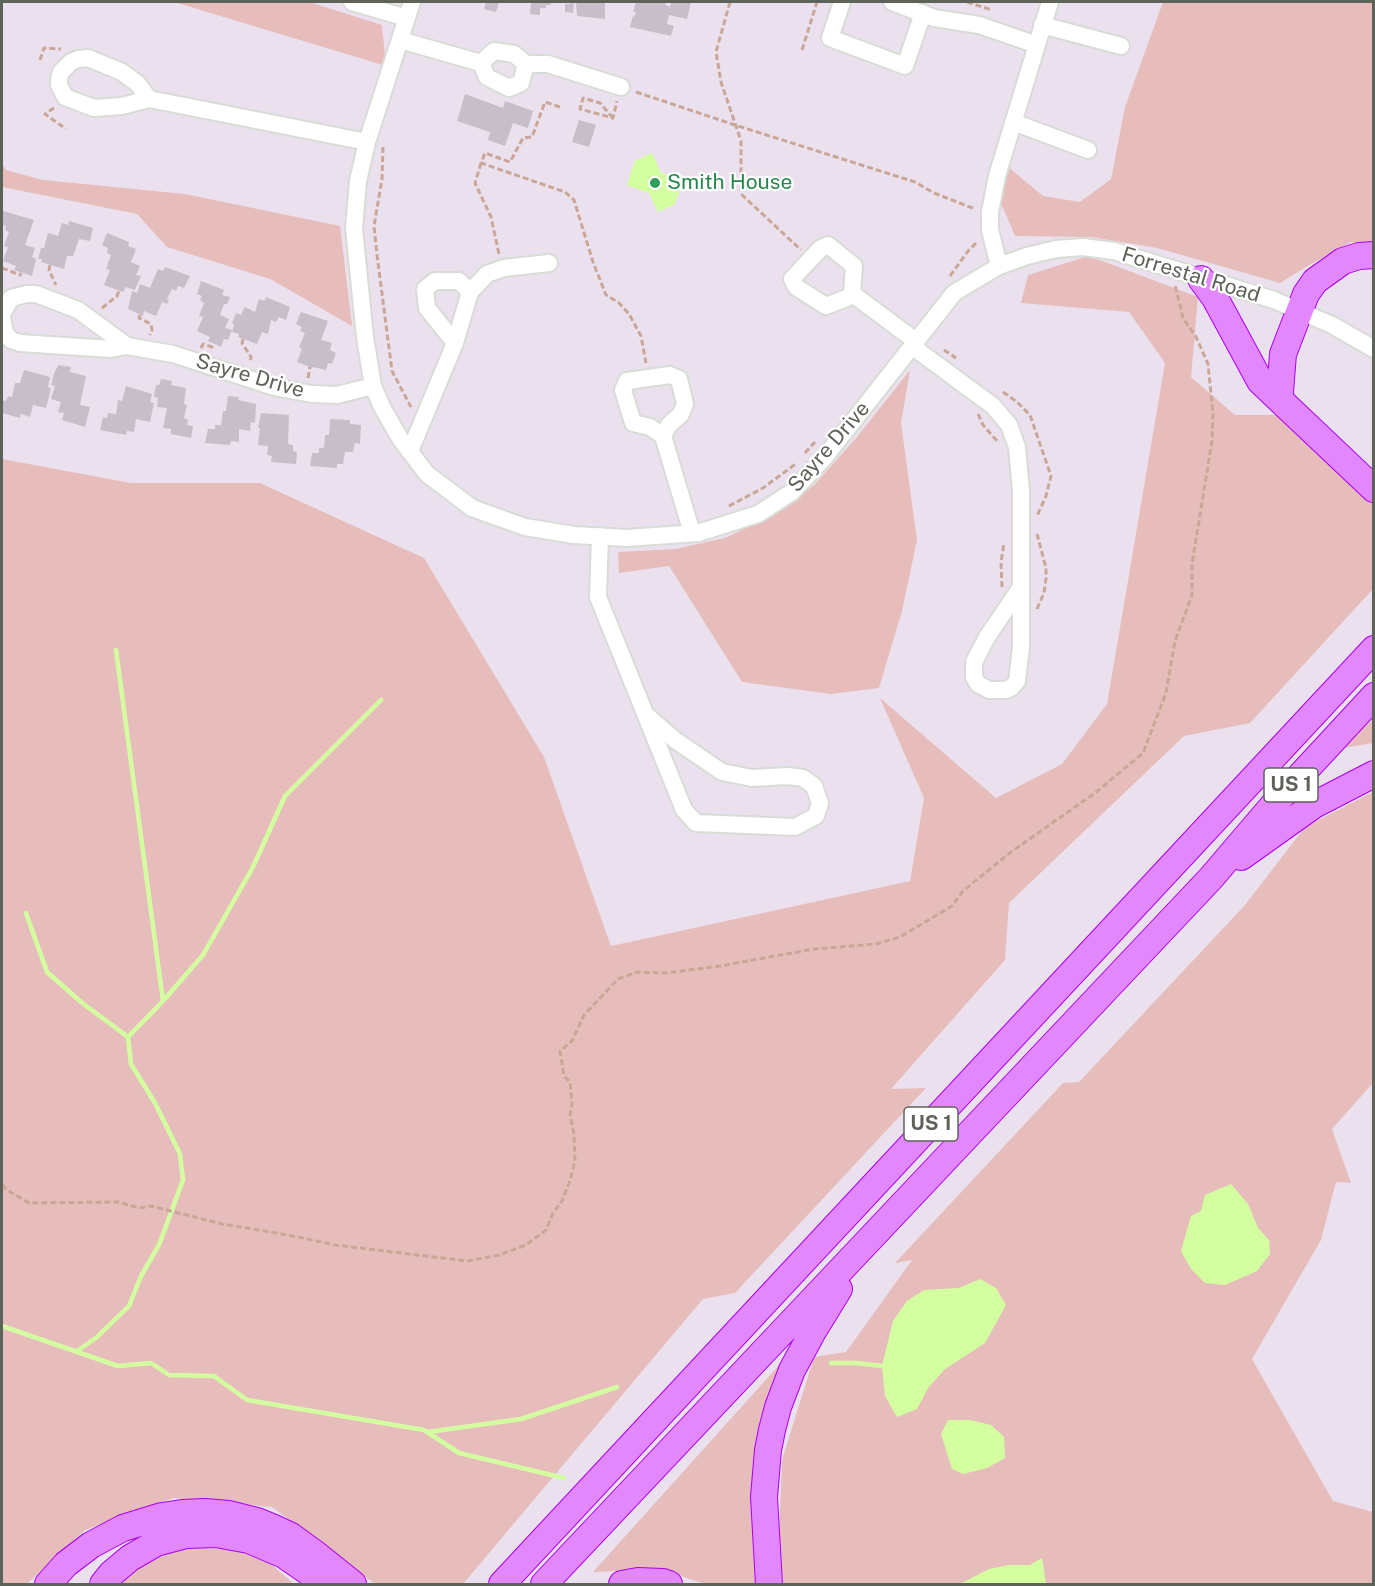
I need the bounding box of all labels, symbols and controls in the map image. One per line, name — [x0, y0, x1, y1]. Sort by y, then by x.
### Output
place label: Smith House — [667, 170, 792, 196]
marker: Smith House — [648, 176, 662, 190]
street label: Forrestal Road — [1119, 242, 1263, 308]
street label: Sayre Drive — [193, 348, 307, 404]
street label: Sayre Drive — [783, 397, 875, 497]
road number: US 1 — [1264, 768, 1318, 802]
road number: US 1 — [904, 1107, 958, 1141]

